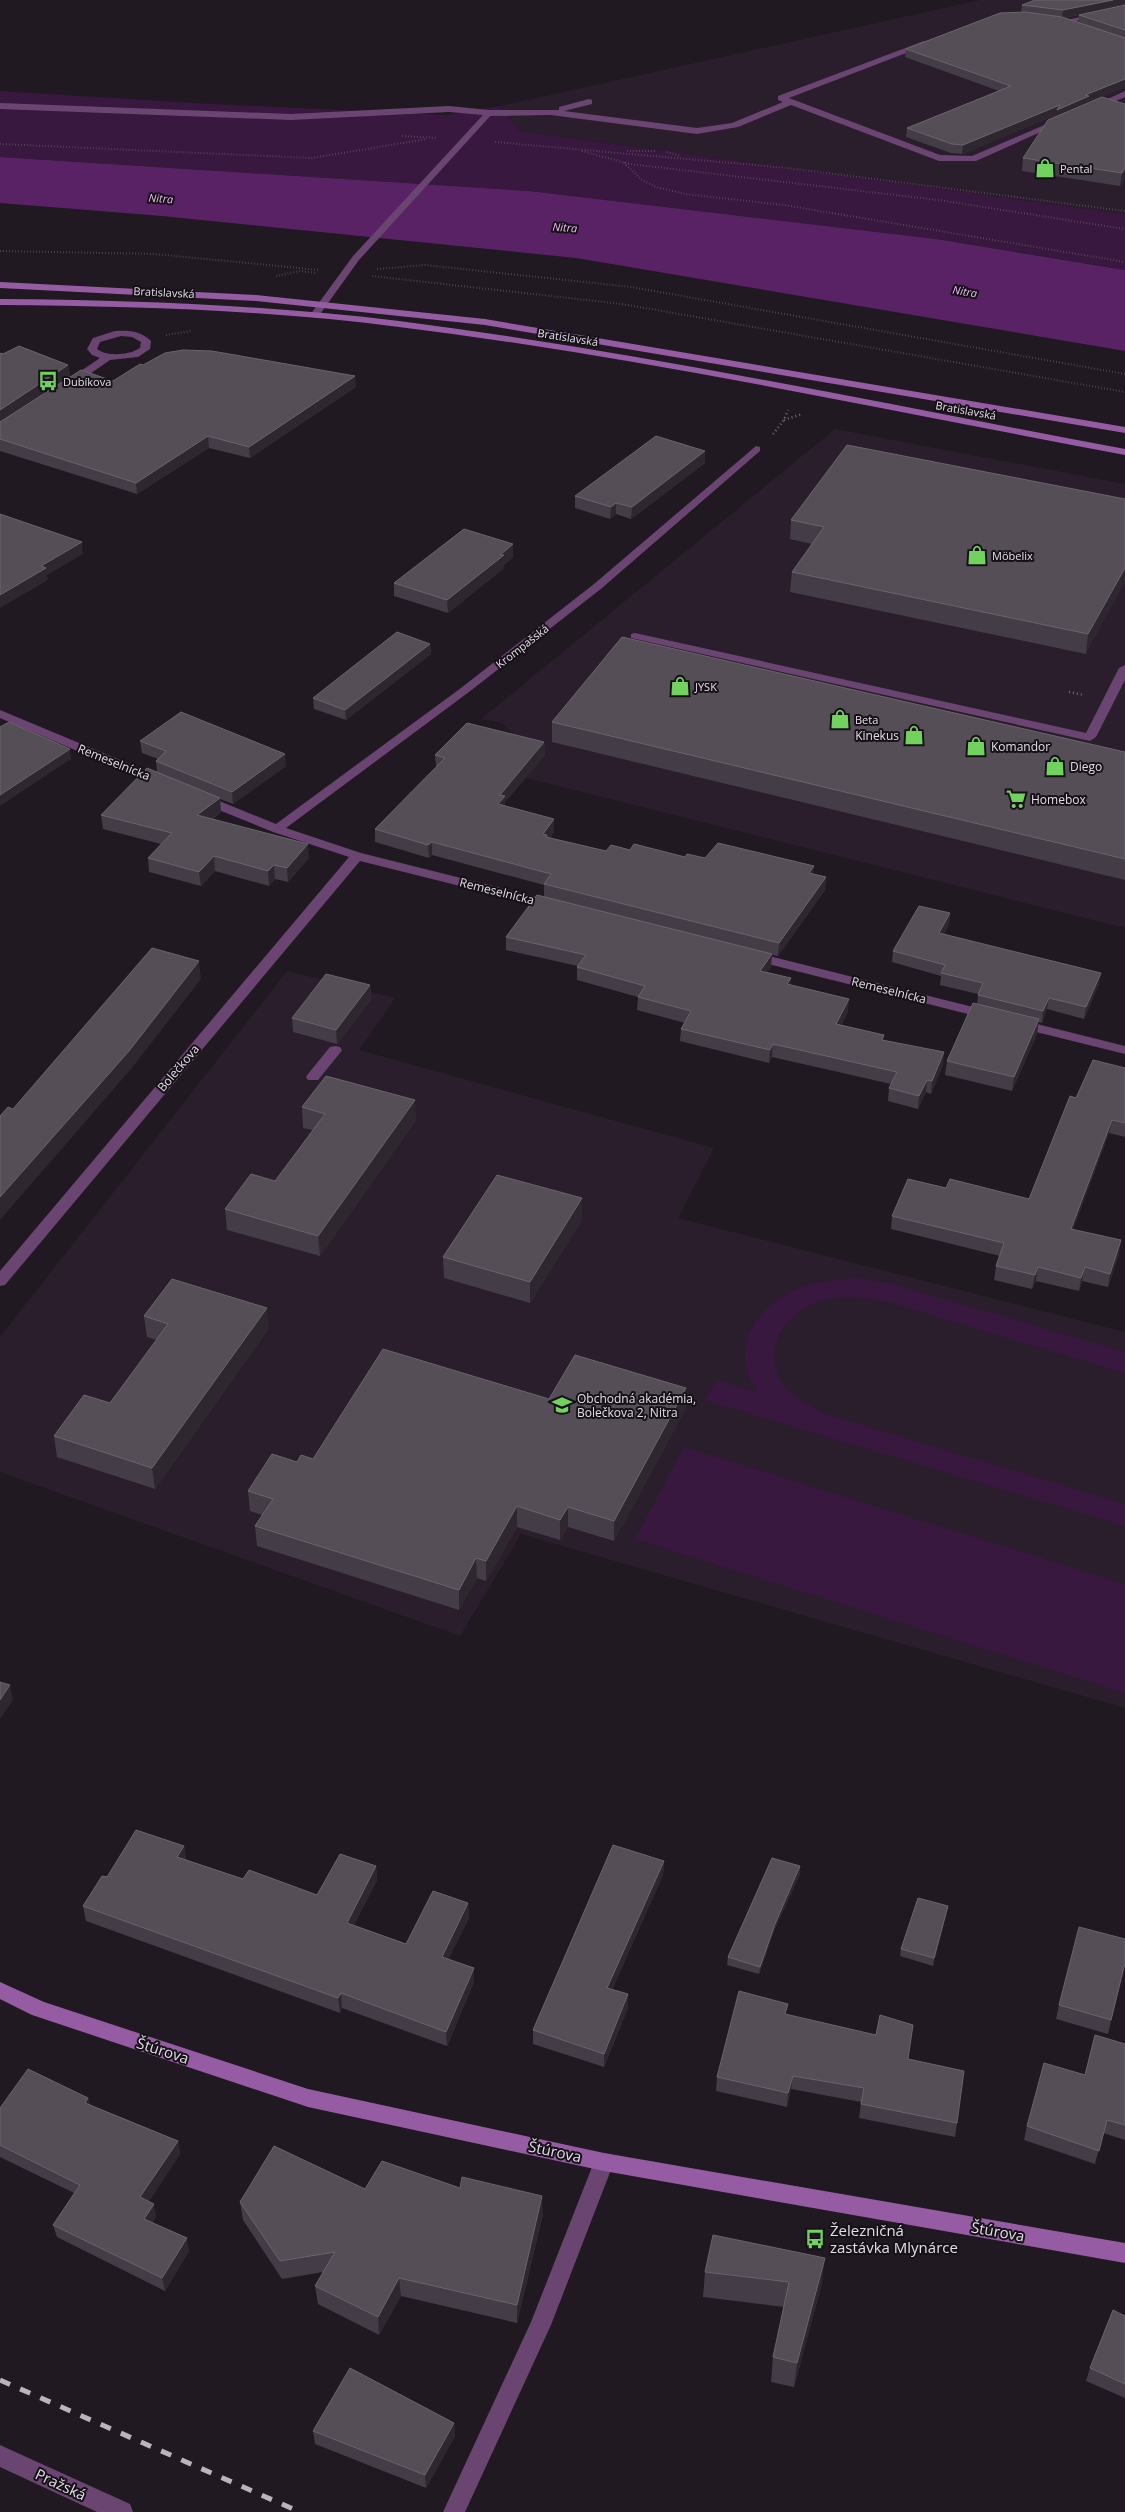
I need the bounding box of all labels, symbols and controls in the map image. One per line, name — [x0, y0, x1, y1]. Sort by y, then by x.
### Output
shop icon: Pental — [1034, 157, 1056, 179]
place label: Pental — [1060, 161, 1092, 176]
water label: Nitra — [148, 190, 174, 206]
water label: Nitra — [552, 219, 578, 235]
water label: Nitra — [952, 282, 978, 300]
street label: Bratislavská — [133, 283, 195, 301]
street label: Bratislavská — [537, 325, 599, 349]
bus stop icon: Dubíkova — [37, 370, 59, 392]
place label: Dubíkova — [63, 374, 111, 389]
street label: Bratislavská — [935, 397, 997, 423]
shop icon: Möbelix — [966, 544, 988, 566]
place label: Möbelix — [992, 548, 1033, 563]
street label: Krompašská — [492, 621, 552, 671]
shop icon: JYSK — [669, 675, 691, 697]
place label: JYSK — [694, 679, 717, 694]
shop icon: Beta — [829, 708, 851, 730]
place label: Beta — [855, 712, 878, 727]
shop icon: Kinekus — [903, 724, 925, 746]
place label: Kinekus — [855, 727, 899, 744]
shop icon: Komandor — [965, 735, 987, 757]
place label: Komandor — [991, 738, 1050, 755]
street label: Remeselnícka — [75, 740, 153, 784]
shop icon: Diego — [1044, 755, 1066, 777]
place label: Diego — [1070, 758, 1102, 775]
supermarket icon: Homebox — [1005, 788, 1027, 810]
place label: Homebox — [1031, 791, 1086, 808]
street label: Remeselnícka — [458, 873, 536, 909]
street label: Remeselnícka — [850, 972, 928, 1008]
street label: Bolečkova — [153, 1041, 203, 1095]
place label: Obchodná akadémia, Bolečkova 2, Nitra — [577, 1390, 696, 1421]
school or university icon: Obchodná akadémia, Bolečkova 2, Nitra — [551, 1394, 573, 1416]
street label: Štúrova — [134, 2032, 192, 2068]
street label: Štúrova — [527, 2136, 583, 2166]
street label: Štúrova — [970, 2216, 1026, 2246]
place label: Železničná zastávka Mlynárce — [830, 2220, 958, 2257]
bus stop icon: Železničná zastávka Mlynárce — [804, 2228, 826, 2250]
street label: Pražská — [32, 2464, 90, 2504]

